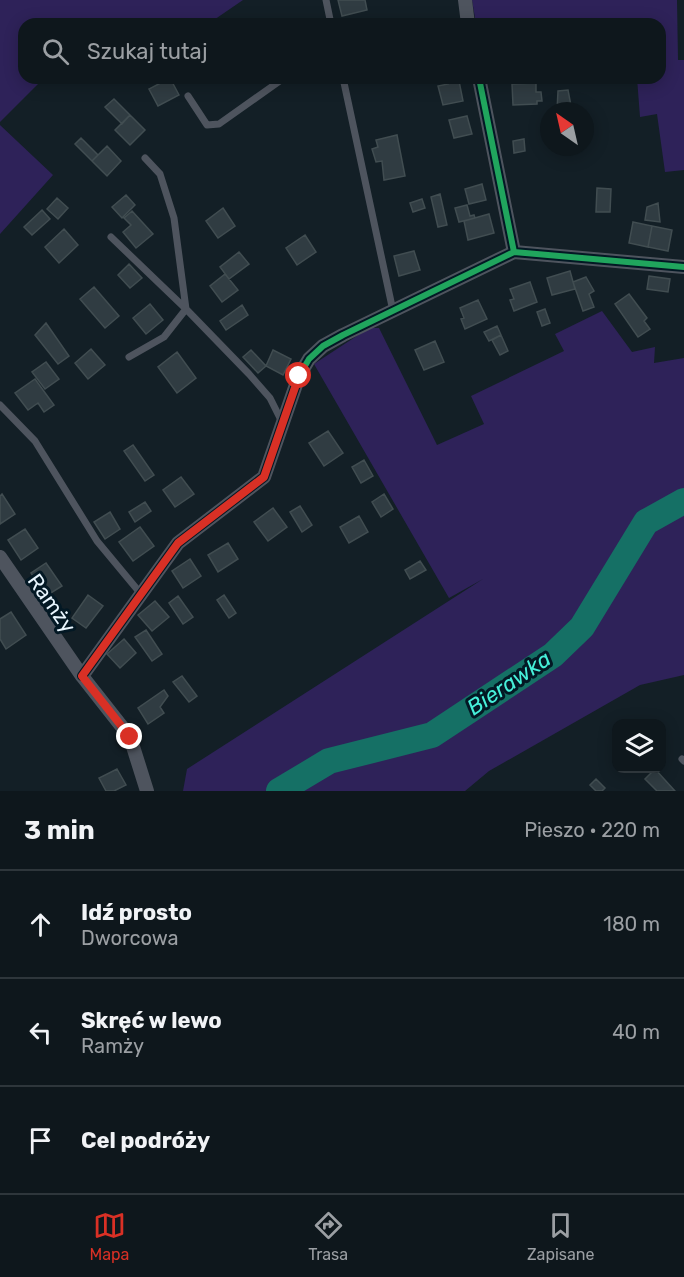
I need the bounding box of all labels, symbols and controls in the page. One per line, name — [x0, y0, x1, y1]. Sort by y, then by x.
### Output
search box — [18, 18, 666, 84]
icon: search — [39, 35, 72, 68]
text: Szukaj tutaj — [87, 38, 208, 65]
north arrow — [540, 102, 594, 156]
route start — [285, 362, 311, 388]
street label: Ramży — [23, 569, 81, 638]
water label: Bierawka — [462, 645, 556, 721]
map controls — [612, 719, 666, 773]
button: layers — [612, 719, 666, 773]
route end — [116, 723, 142, 749]
text: 3 min — [24, 815, 95, 846]
text: Pieszo · 220 m — [524, 818, 660, 842]
text: Idź prosto — [81, 899, 192, 926]
icon: ahead — [24, 908, 57, 941]
text: 180 m — [603, 912, 660, 936]
text: Dworcowa — [81, 926, 178, 950]
text: Skręć w lewo — [81, 1007, 222, 1034]
icon: left — [24, 1016, 57, 1049]
text: 40 m — [612, 1020, 660, 1044]
text: Ramży — [81, 1034, 144, 1058]
icon: arrive — [24, 1124, 57, 1157]
text: Cel podróży — [81, 1127, 210, 1154]
tab: Mapa — [89, 1209, 129, 1264]
tab: Trasa — [308, 1209, 348, 1264]
tab: Zapisane — [527, 1209, 595, 1264]

